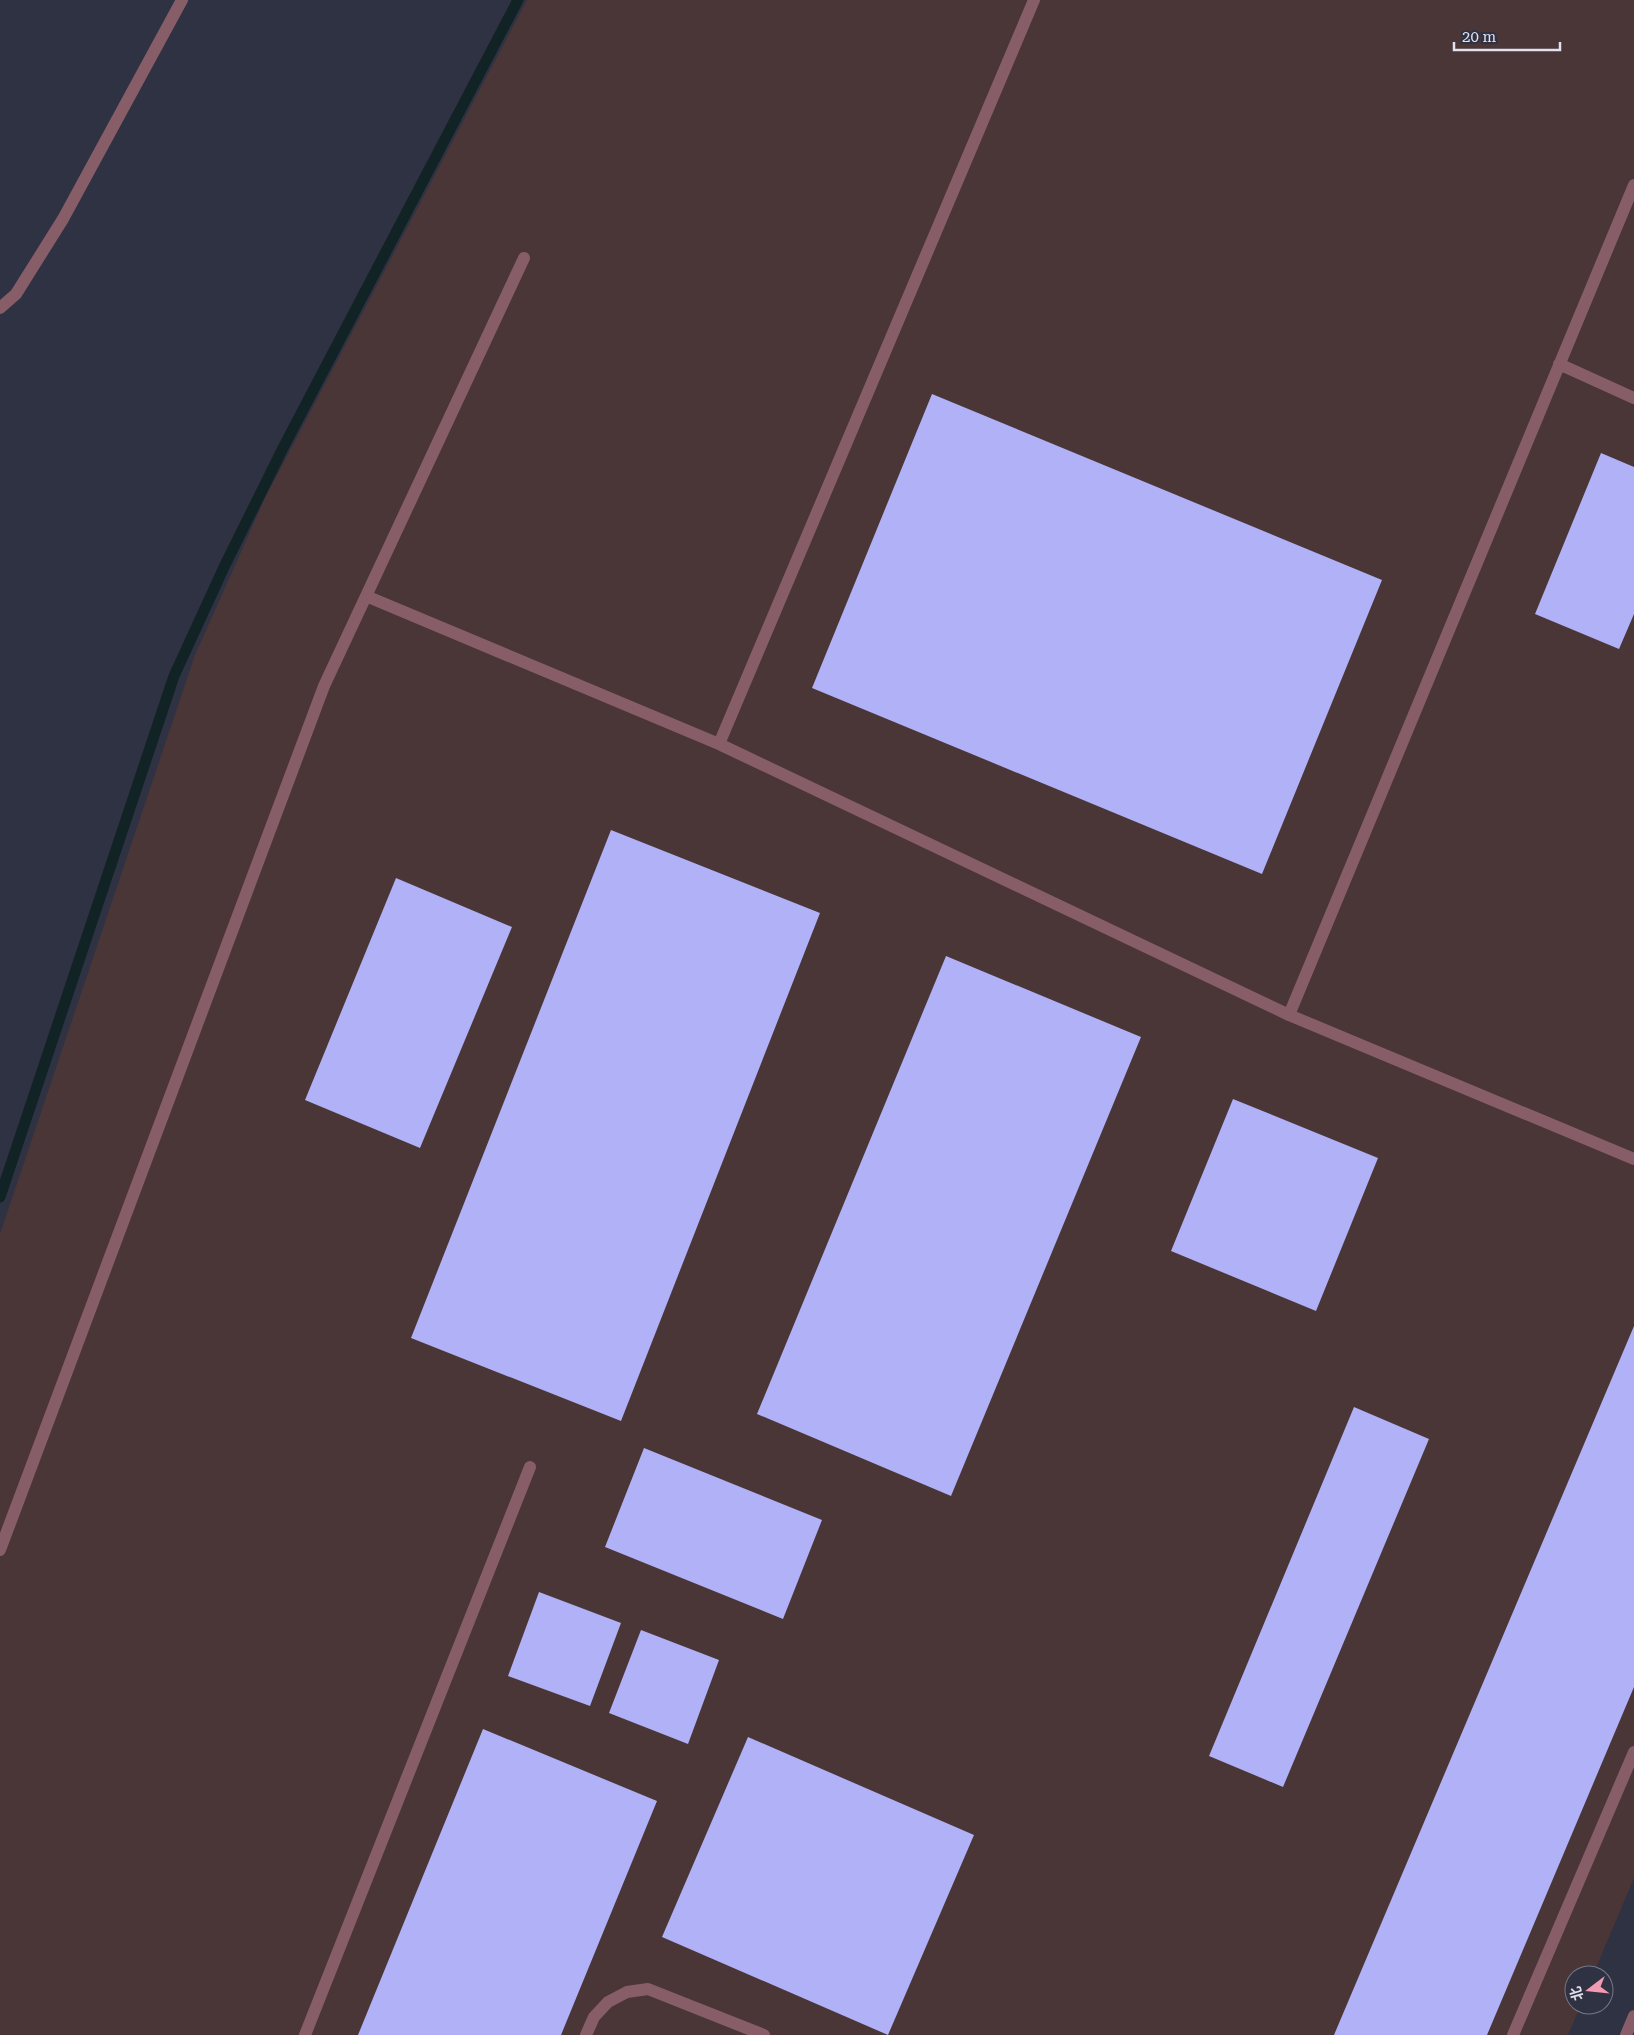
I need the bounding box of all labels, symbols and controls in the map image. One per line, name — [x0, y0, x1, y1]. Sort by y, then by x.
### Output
scale bar — [1454, 20, 1560, 52]
text: 20 m — [1462, 28, 1497, 46]
north arrow — [1564, 1965, 1614, 2015]
text: 北 — [1567, 1985, 1586, 2003]

